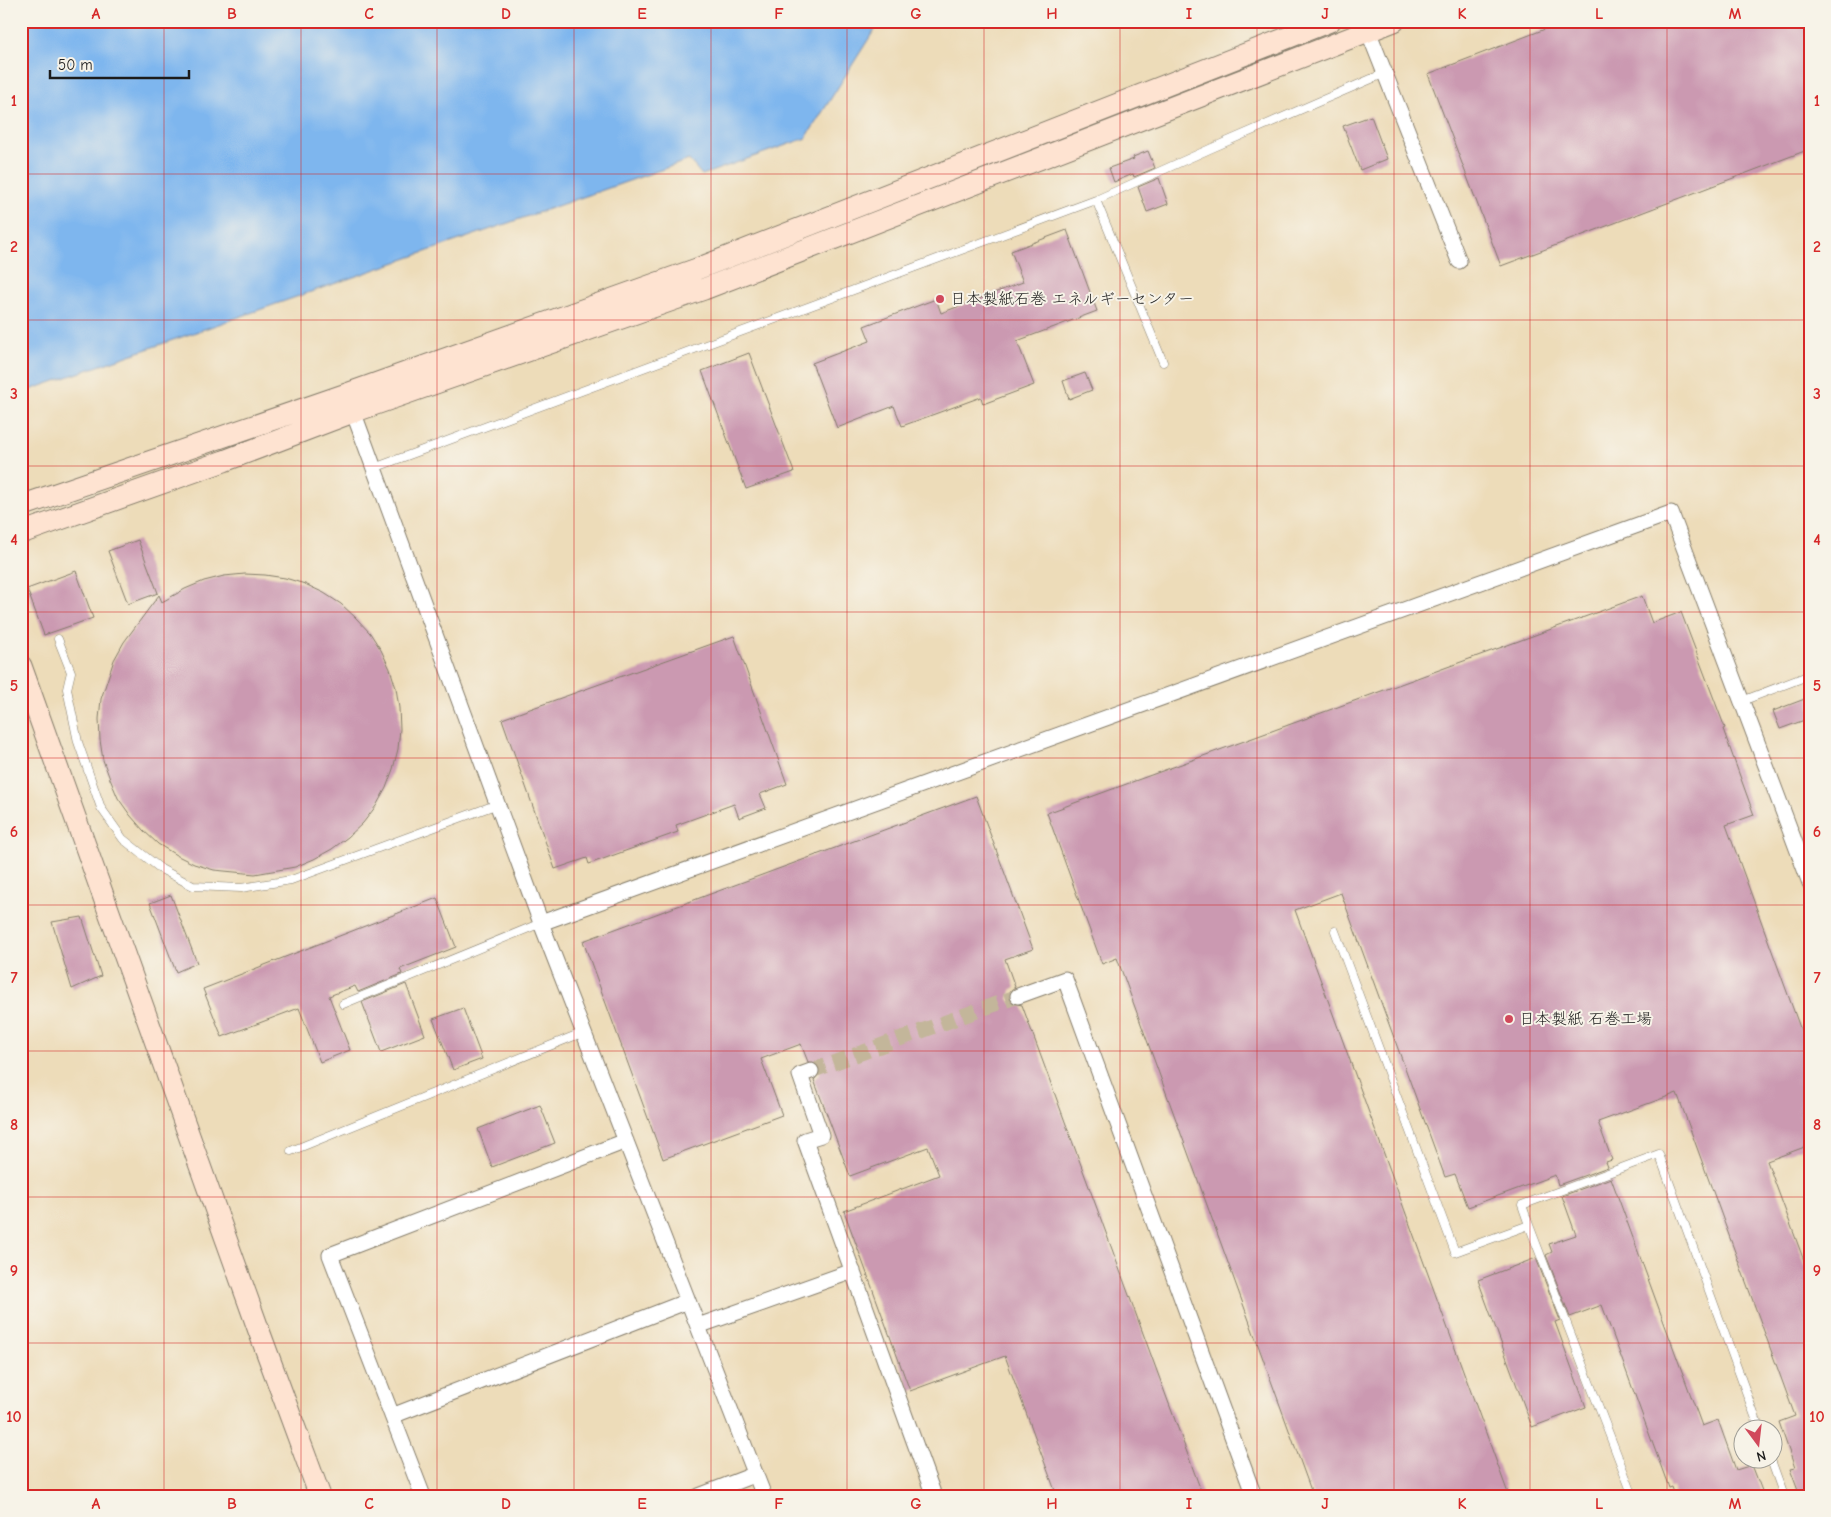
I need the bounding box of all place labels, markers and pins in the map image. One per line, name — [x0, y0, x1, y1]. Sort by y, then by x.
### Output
place label: 日本製紙石巻 エネルギーセンター — [950, 290, 1194, 308]
marker: 日本製紙石巻 エネルギーセンター — [934, 293, 946, 305]
place label: 日本製紙 石巻工場 — [1519, 1010, 1652, 1028]
marker: 日本製紙 石巻工場 — [1503, 1013, 1515, 1025]

